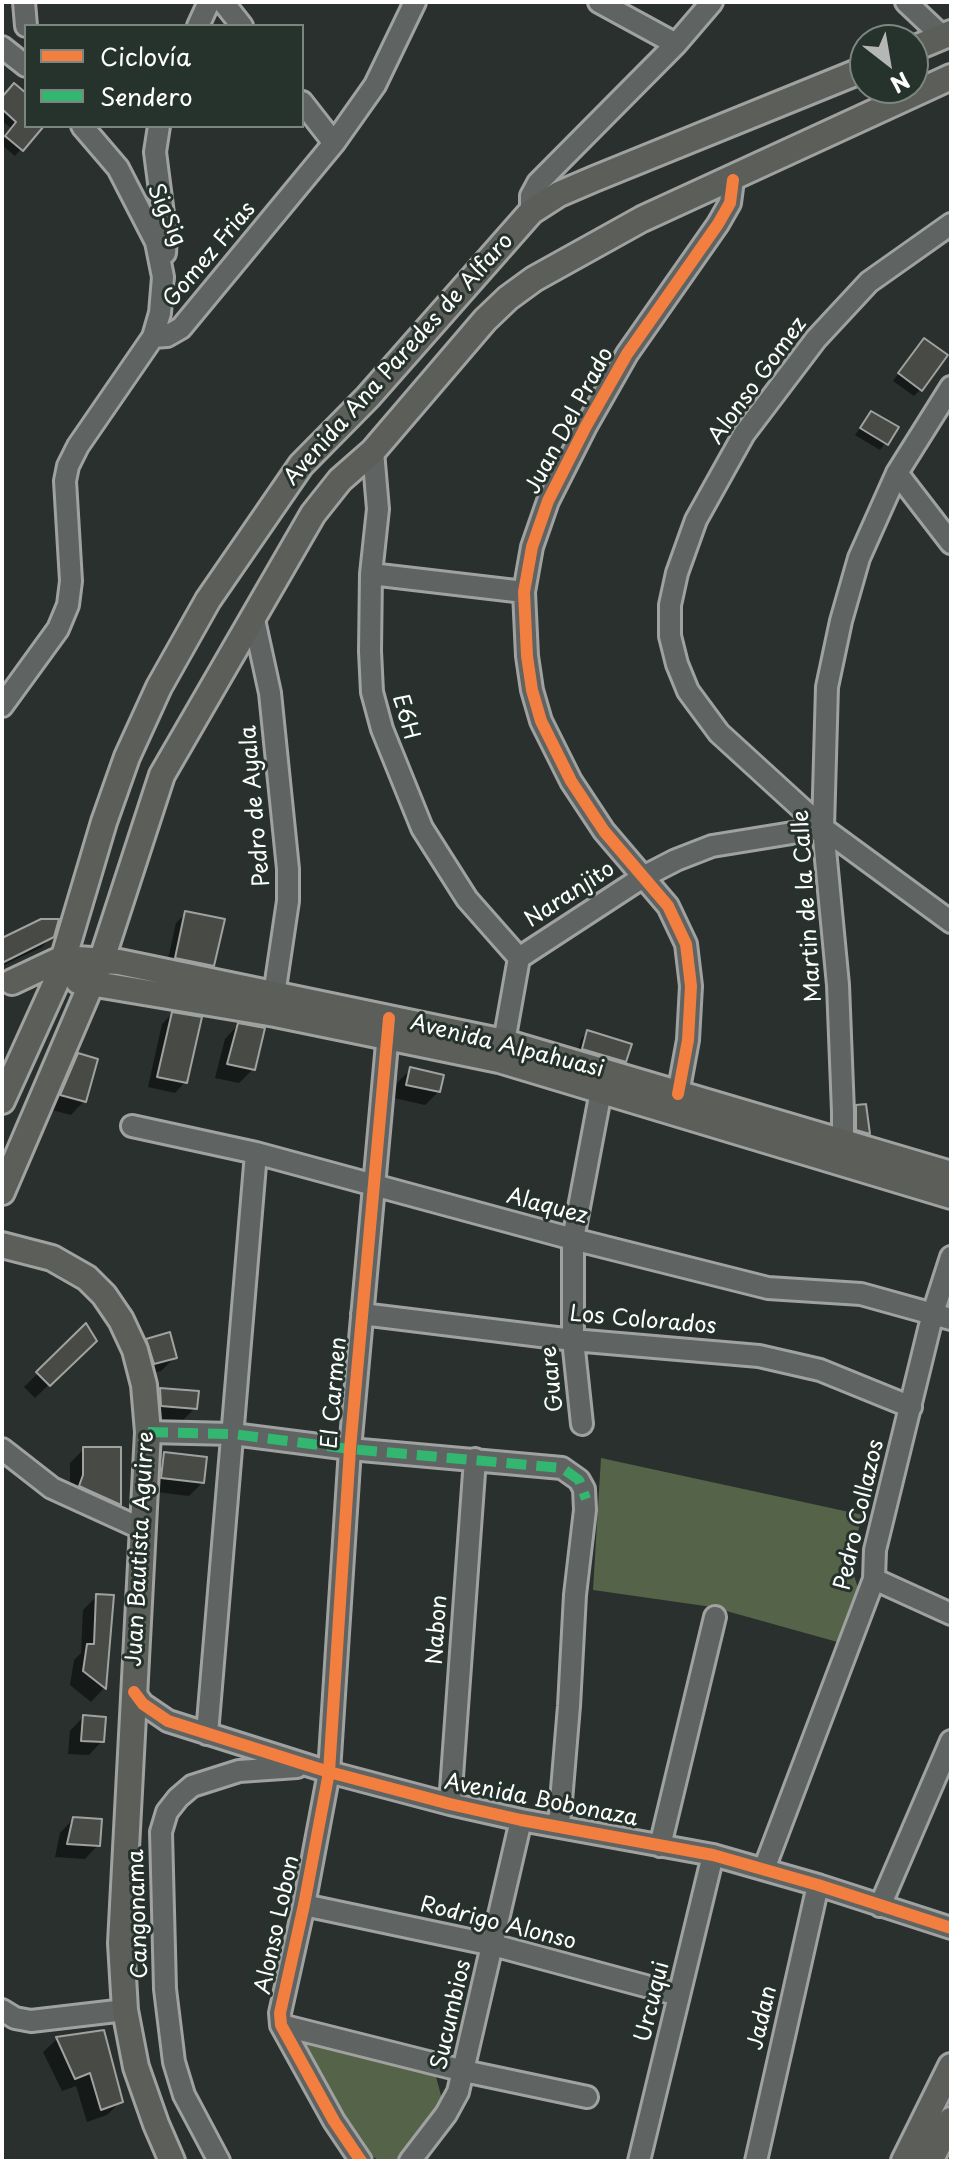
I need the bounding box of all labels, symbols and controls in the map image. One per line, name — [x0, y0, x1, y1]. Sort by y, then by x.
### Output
legend — [24, 24, 304, 128]
north arrow — [849, 24, 929, 104]
text: Ciclovía — [100, 38, 191, 74]
text: N — [885, 65, 917, 102]
text: Sendero — [100, 78, 192, 114]
street label: SigSig — [141, 180, 191, 250]
street label: Gomez Frias — [158, 197, 262, 313]
street label: Avenida Ana Paredes de Alfaro — [279, 229, 519, 491]
street label: Alonso Gomez — [703, 312, 813, 450]
street label: Juan Del Prado — [520, 343, 620, 499]
street label: E6H — [386, 691, 424, 743]
street label: Pedro de Ayala — [236, 724, 276, 888]
street label: Martin de la Calle — [788, 809, 828, 1003]
street label: Naranjito — [520, 856, 620, 934]
street label: Avenida Alpahuasi — [407, 1010, 607, 1084]
street label: Alaquez — [504, 1184, 590, 1230]
street label: Los Colorados — [568, 1301, 718, 1341]
street label: El Carmen — [317, 1336, 353, 1450]
street label: Guare — [536, 1345, 570, 1413]
street label: Juan Bautista Aguirre — [122, 1431, 160, 1667]
street label: Pedro Collazos — [830, 1437, 890, 1593]
street label: Nabon — [422, 1594, 454, 1666]
street label: Avenida Bobonaza — [442, 1769, 640, 1833]
street label: Cangonama — [124, 1849, 154, 1979]
street label: Alonso Lobon — [250, 1853, 306, 1997]
street label: Rodrigo Alonso — [417, 1892, 579, 1956]
street label: Sucumbios — [427, 1957, 477, 2073]
street label: Urcuqui — [630, 1959, 676, 2045]
street label: Jadan — [743, 1983, 783, 2053]

